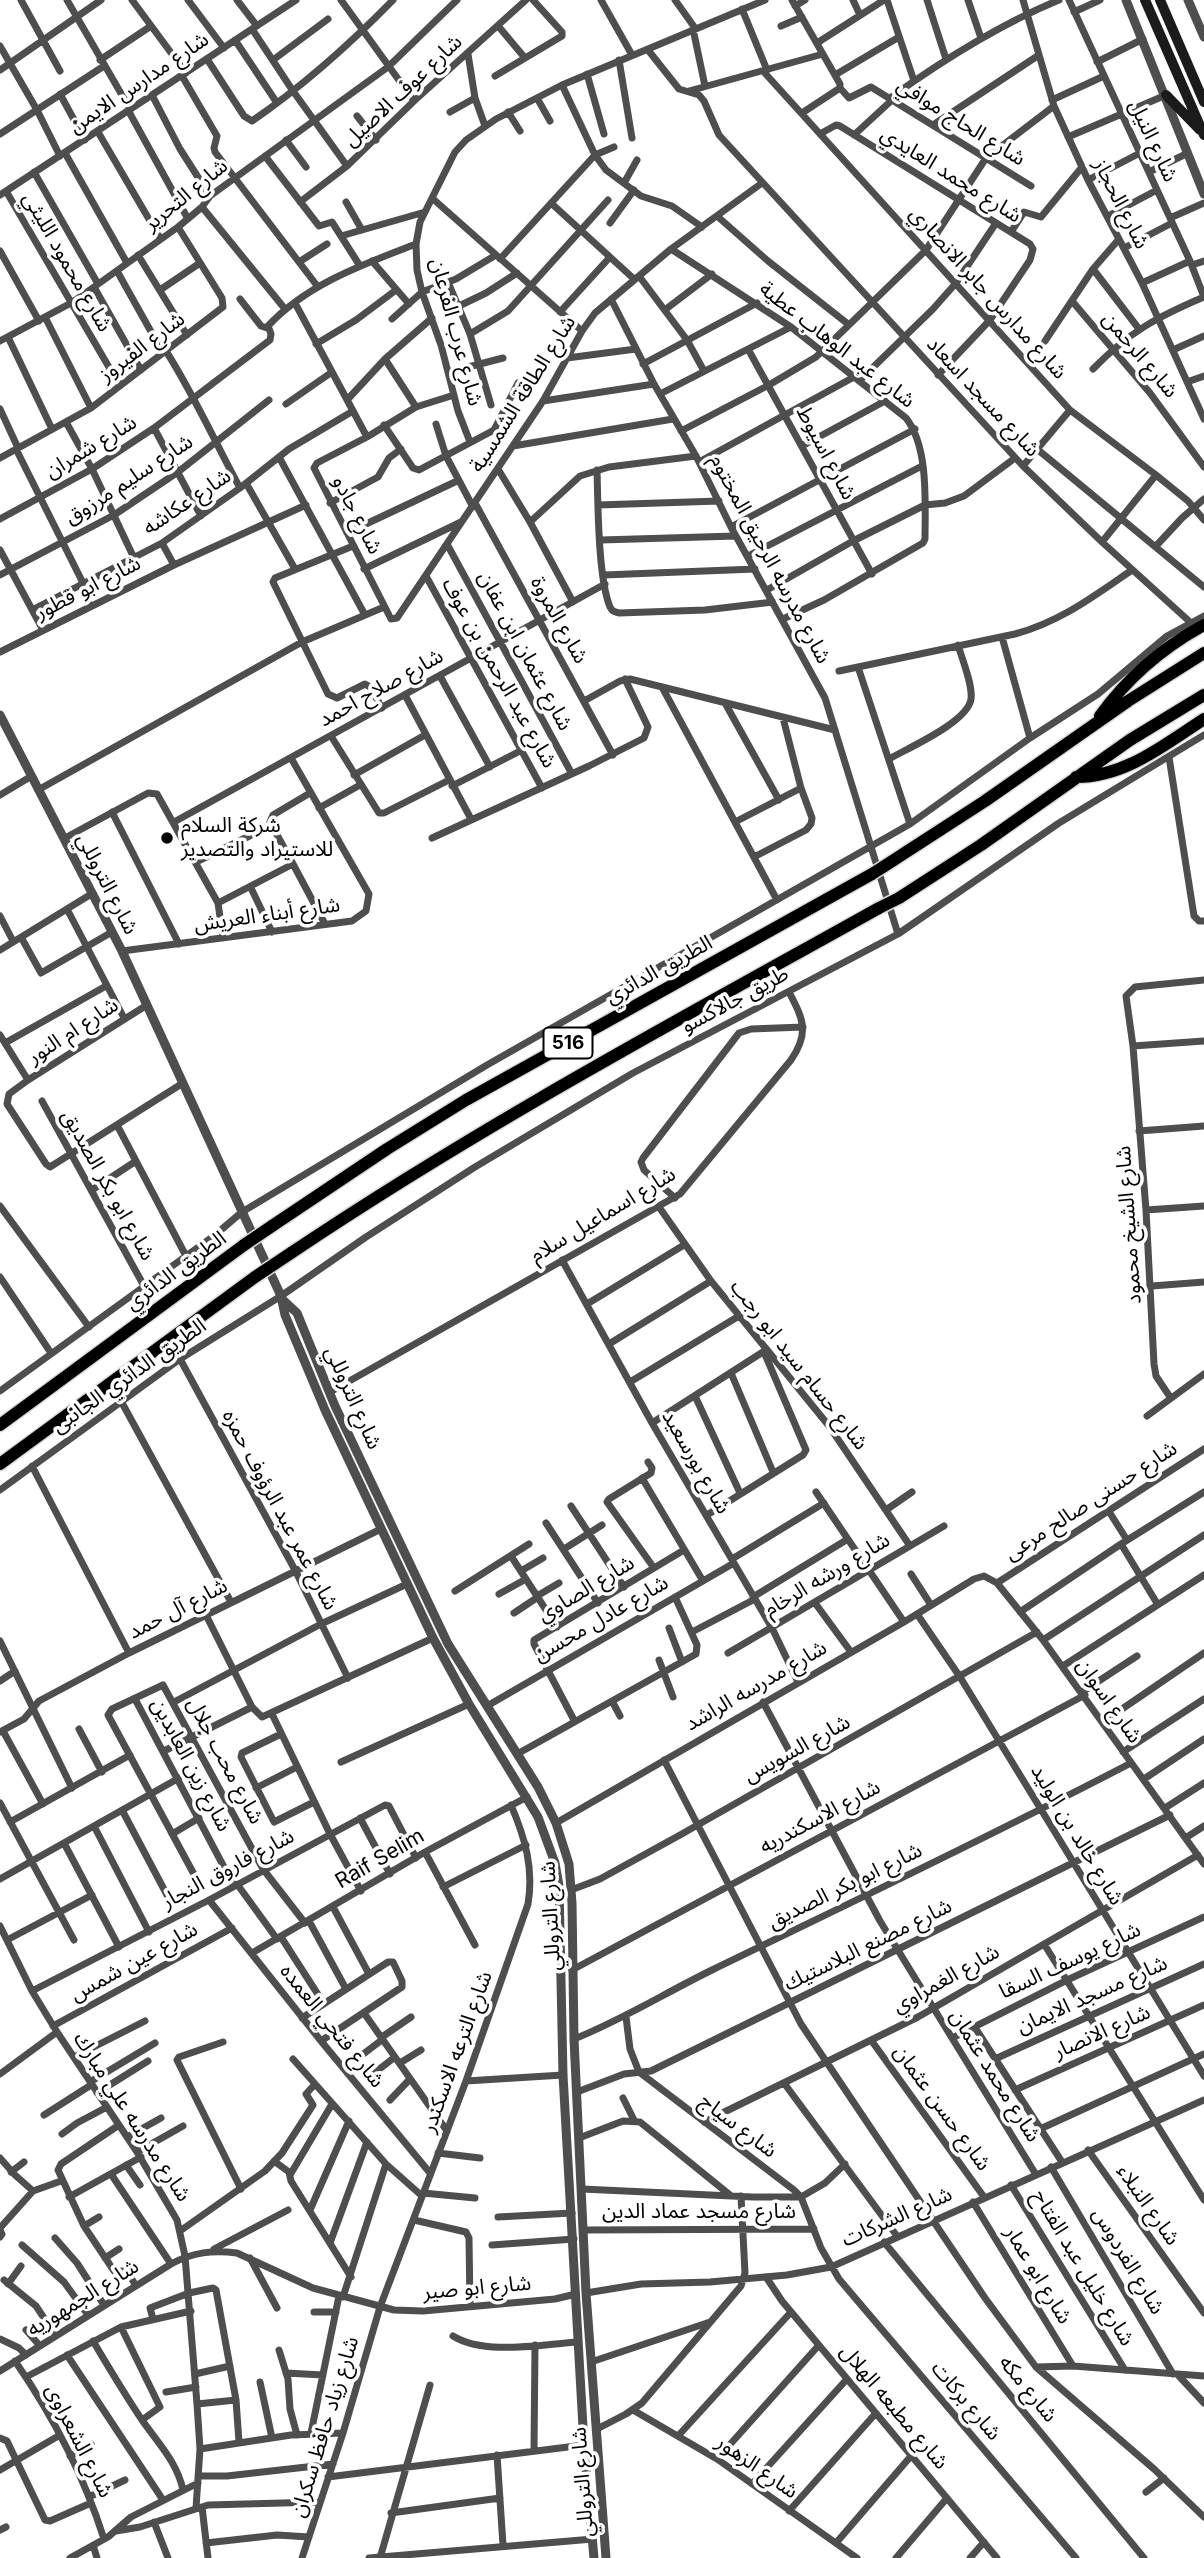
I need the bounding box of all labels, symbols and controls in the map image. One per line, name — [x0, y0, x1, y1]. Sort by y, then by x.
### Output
street label: شارع مدارس الايمن — [64, 27, 214, 139]
street label: شارع عوف الاصيل — [338, 30, 468, 152]
street label: شارع الحاج موافي — [892, 72, 1030, 172]
street label: شارع النيل — [1123, 96, 1183, 186]
street label: شارع محمد العايدي — [876, 122, 1026, 228]
street label: شارع التحرير — [139, 153, 233, 237]
street label: شارع الحجاز — [1088, 155, 1154, 253]
street label: شارع محمود الليثي — [17, 188, 117, 336]
street label: شارع مدارس جابر الانصاري — [904, 202, 1072, 384]
street label: شارع عرب الفرعان — [424, 255, 488, 409]
street label: شارع عبد الوهاب عطية — [754, 276, 920, 414]
street label: شارع الفيروز — [94, 307, 190, 387]
street label: شارع الرحمن — [1097, 307, 1183, 403]
street label: شارع الطاقة الشمسية — [465, 311, 581, 477]
street label: شارع مسجد اسعاد — [921, 332, 1045, 462]
street label: شارع اسيوط — [791, 402, 861, 504]
street label: شارع شمران — [41, 410, 141, 484]
street label: شارع سليم مرزوق — [60, 429, 198, 531]
street label: شارع مدرسه الرحيق المختوم — [704, 450, 836, 668]
street label: شارع عكاشه — [138, 463, 236, 541]
street label: شارع جادو — [327, 472, 387, 558]
street label: شارع ابو قطور — [31, 551, 145, 625]
street label: شارع عثمان ابن عفان — [472, 567, 578, 735]
street label: شارع المروة — [525, 572, 593, 668]
street label: شارع عبد الرحمن بن عوف — [436, 574, 562, 772]
street label: شارع صلاح احمد — [314, 643, 448, 733]
place label: شركة السلام للاستيراد والتصدير — [181, 813, 333, 863]
street label: شارع التروللي — [71, 829, 143, 939]
marker: شركة السلام للاستيراد والتصدير — [159, 830, 175, 846]
street label: شارع أبناء العريش — [192, 892, 342, 938]
street label: الطريق الدائري — [601, 930, 717, 1010]
street label: طريق جالاكسو — [677, 961, 793, 1039]
street label: شارع ام النور — [23, 992, 123, 1070]
road number: 516 — [544, 1028, 592, 1058]
street label: شارع ابو بكر الصديق — [56, 1105, 160, 1265]
street label: شارع الشيخ محمود — [1111, 1145, 1147, 1305]
street label: شارع اسماعيل سلام — [526, 1162, 680, 1268]
street label: الطريق الدائري — [121, 1226, 231, 1316]
street label: شارع حسام سيد ابو رجب — [725, 1275, 873, 1455]
street label: الطريق الدائري الجانبى — [47, 1313, 211, 1439]
street label: شارع التروللي — [319, 1343, 387, 1453]
street label: شارع عمر عبد الرؤوف حمزه — [216, 1406, 344, 1614]
street label: شارع بورسعيد — [656, 1406, 736, 1518]
street label: شارع حسنى صالح مرعى — [1000, 1436, 1182, 1566]
street label: شارع ورشه الرخام — [759, 1528, 895, 1622]
street label: شارع الصاوي — [533, 1550, 639, 1628]
street label: شارع عادل محسن — [529, 1570, 673, 1668]
street label: شارع آل حمد — [124, 1573, 232, 1645]
street label: شارع مدرسه الراشد — [681, 1635, 831, 1737]
street label: شارع اسوان — [1071, 1654, 1147, 1748]
street label: شارع محب جلال — [181, 1693, 269, 1829]
street label: شارع زين العابدين — [145, 1694, 237, 1836]
street label: شارع السويس — [739, 1709, 855, 1789]
street label: شارع خالد بن الوليد — [1025, 1760, 1129, 1910]
street label: شارع الاسكندريه — [755, 1775, 885, 1859]
street label: شارع فاروق النجار — [157, 1823, 299, 1915]
street label: Raif Selim — [331, 1824, 429, 1894]
street label: شارع ابو بكر الصديق — [764, 1838, 926, 1934]
street label: شارع التروللي — [536, 1860, 566, 1972]
street label: شارع مصنع البلاستيك — [780, 1893, 956, 1997]
street label: شارع عين شمس — [66, 1917, 202, 2007]
street label: شارع يوسف السقا — [995, 1917, 1145, 2005]
street label: شارع الغمراوي — [888, 1939, 1004, 2019]
street label: شارع مسجد الايمان — [1013, 1950, 1171, 2040]
street label: شارع فتحي العمده — [274, 1959, 390, 2093]
street label: شارع الترعه الاسكندر — [416, 1968, 498, 2136]
street label: شارع الانصار — [1050, 1999, 1154, 2065]
street label: شارع محمد عثمان — [944, 2005, 1046, 2147]
street label: شارع مدرسه علي مبارك — [68, 2028, 196, 2206]
street label: شارع حسن عثمان — [888, 2040, 996, 2176]
street label: شارع سياج — [694, 2089, 782, 2163]
street label: شارع النبلاء — [1111, 2160, 1185, 2250]
street label: شارع الشركات — [838, 2181, 956, 2253]
street label: شارع خليل عبد الفتاح — [1026, 2185, 1140, 2351]
street label: شارع مسجد عماد الدين — [602, 2199, 796, 2225]
street label: شارع الفردوس — [1086, 2203, 1170, 2319]
street label: شارع ابو عمار — [999, 2221, 1077, 2329]
street label: شارع الجمهوريه — [23, 2254, 143, 2342]
street label: شارع ابو صير — [422, 2271, 532, 2305]
street label: شارع زياد حافظ سكران — [286, 2334, 364, 2520]
street label: شارع مطبعه الهلال — [834, 2339, 954, 2475]
street label: شارع مكه — [993, 2350, 1063, 2428]
street label: شارع بركات — [926, 2356, 1006, 2446]
street label: شارع الشعراوى — [40, 2380, 118, 2502]
street label: شارع التروللي — [567, 2426, 599, 2538]
street label: شارع الزهور — [711, 2430, 803, 2504]

